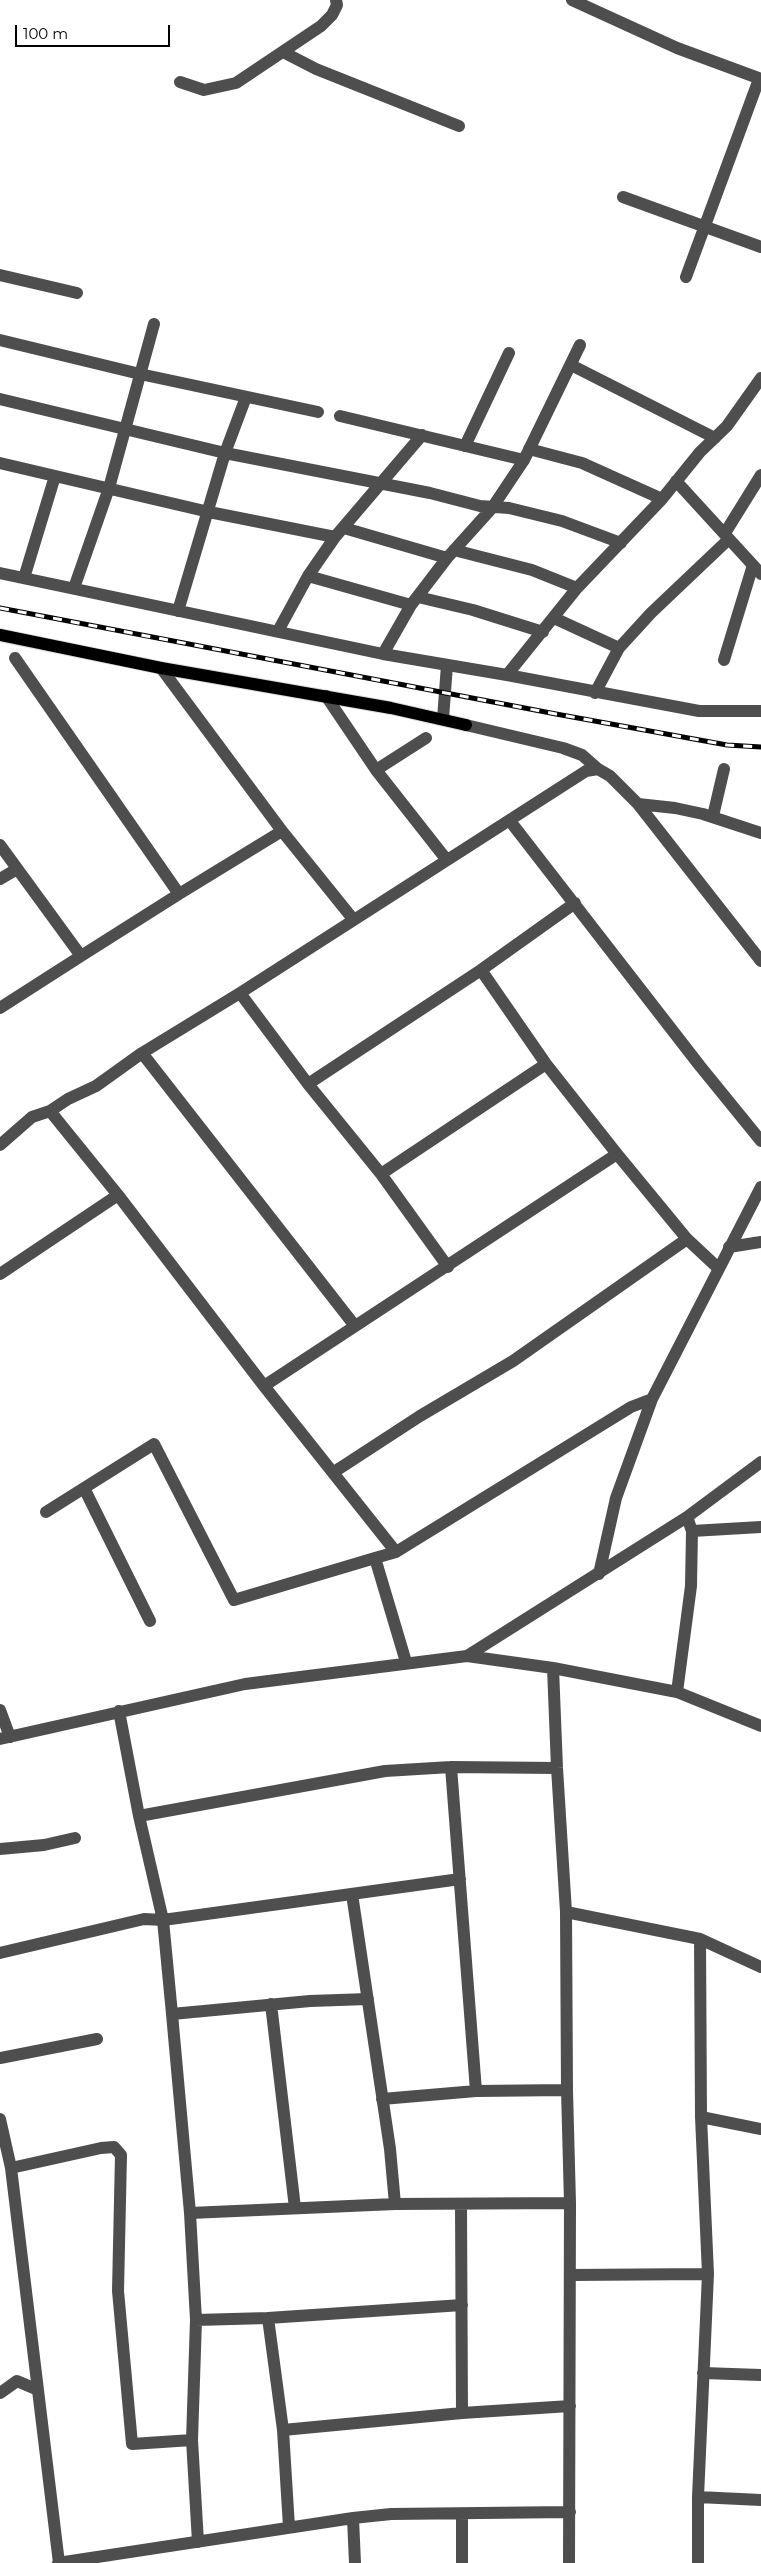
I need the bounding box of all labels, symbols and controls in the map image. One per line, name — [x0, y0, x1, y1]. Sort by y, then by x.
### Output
scale bar — [18, 15, 172, 47]
text: 100 m — [23, 24, 68, 43]

